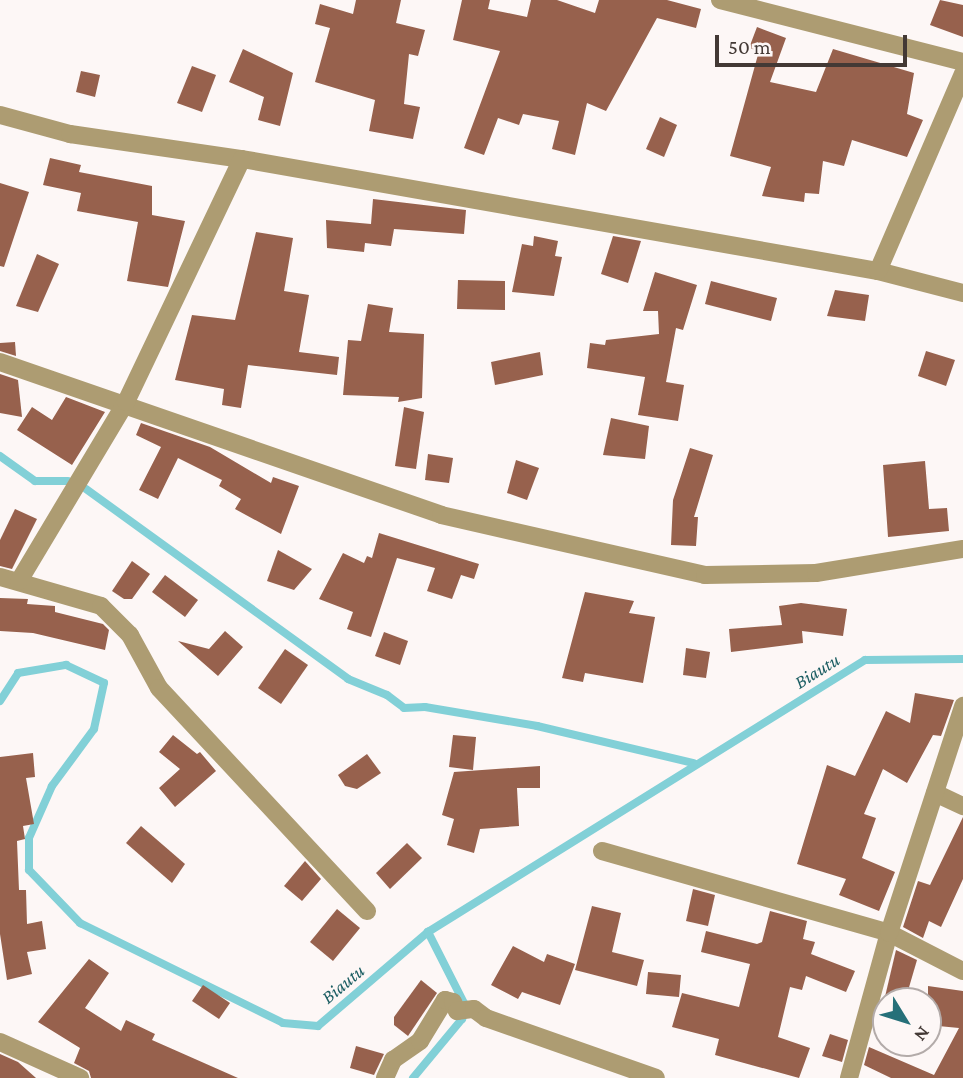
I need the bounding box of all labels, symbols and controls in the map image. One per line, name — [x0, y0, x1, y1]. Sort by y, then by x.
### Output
scale bar — [718, 21, 911, 65]
text: 50 m — [728, 35, 771, 59]
water label: Biautu — [790, 648, 844, 694]
water label: Biautu — [317, 959, 369, 1009]
north arrow — [872, 987, 942, 1057]
text: N — [910, 1022, 935, 1046]

